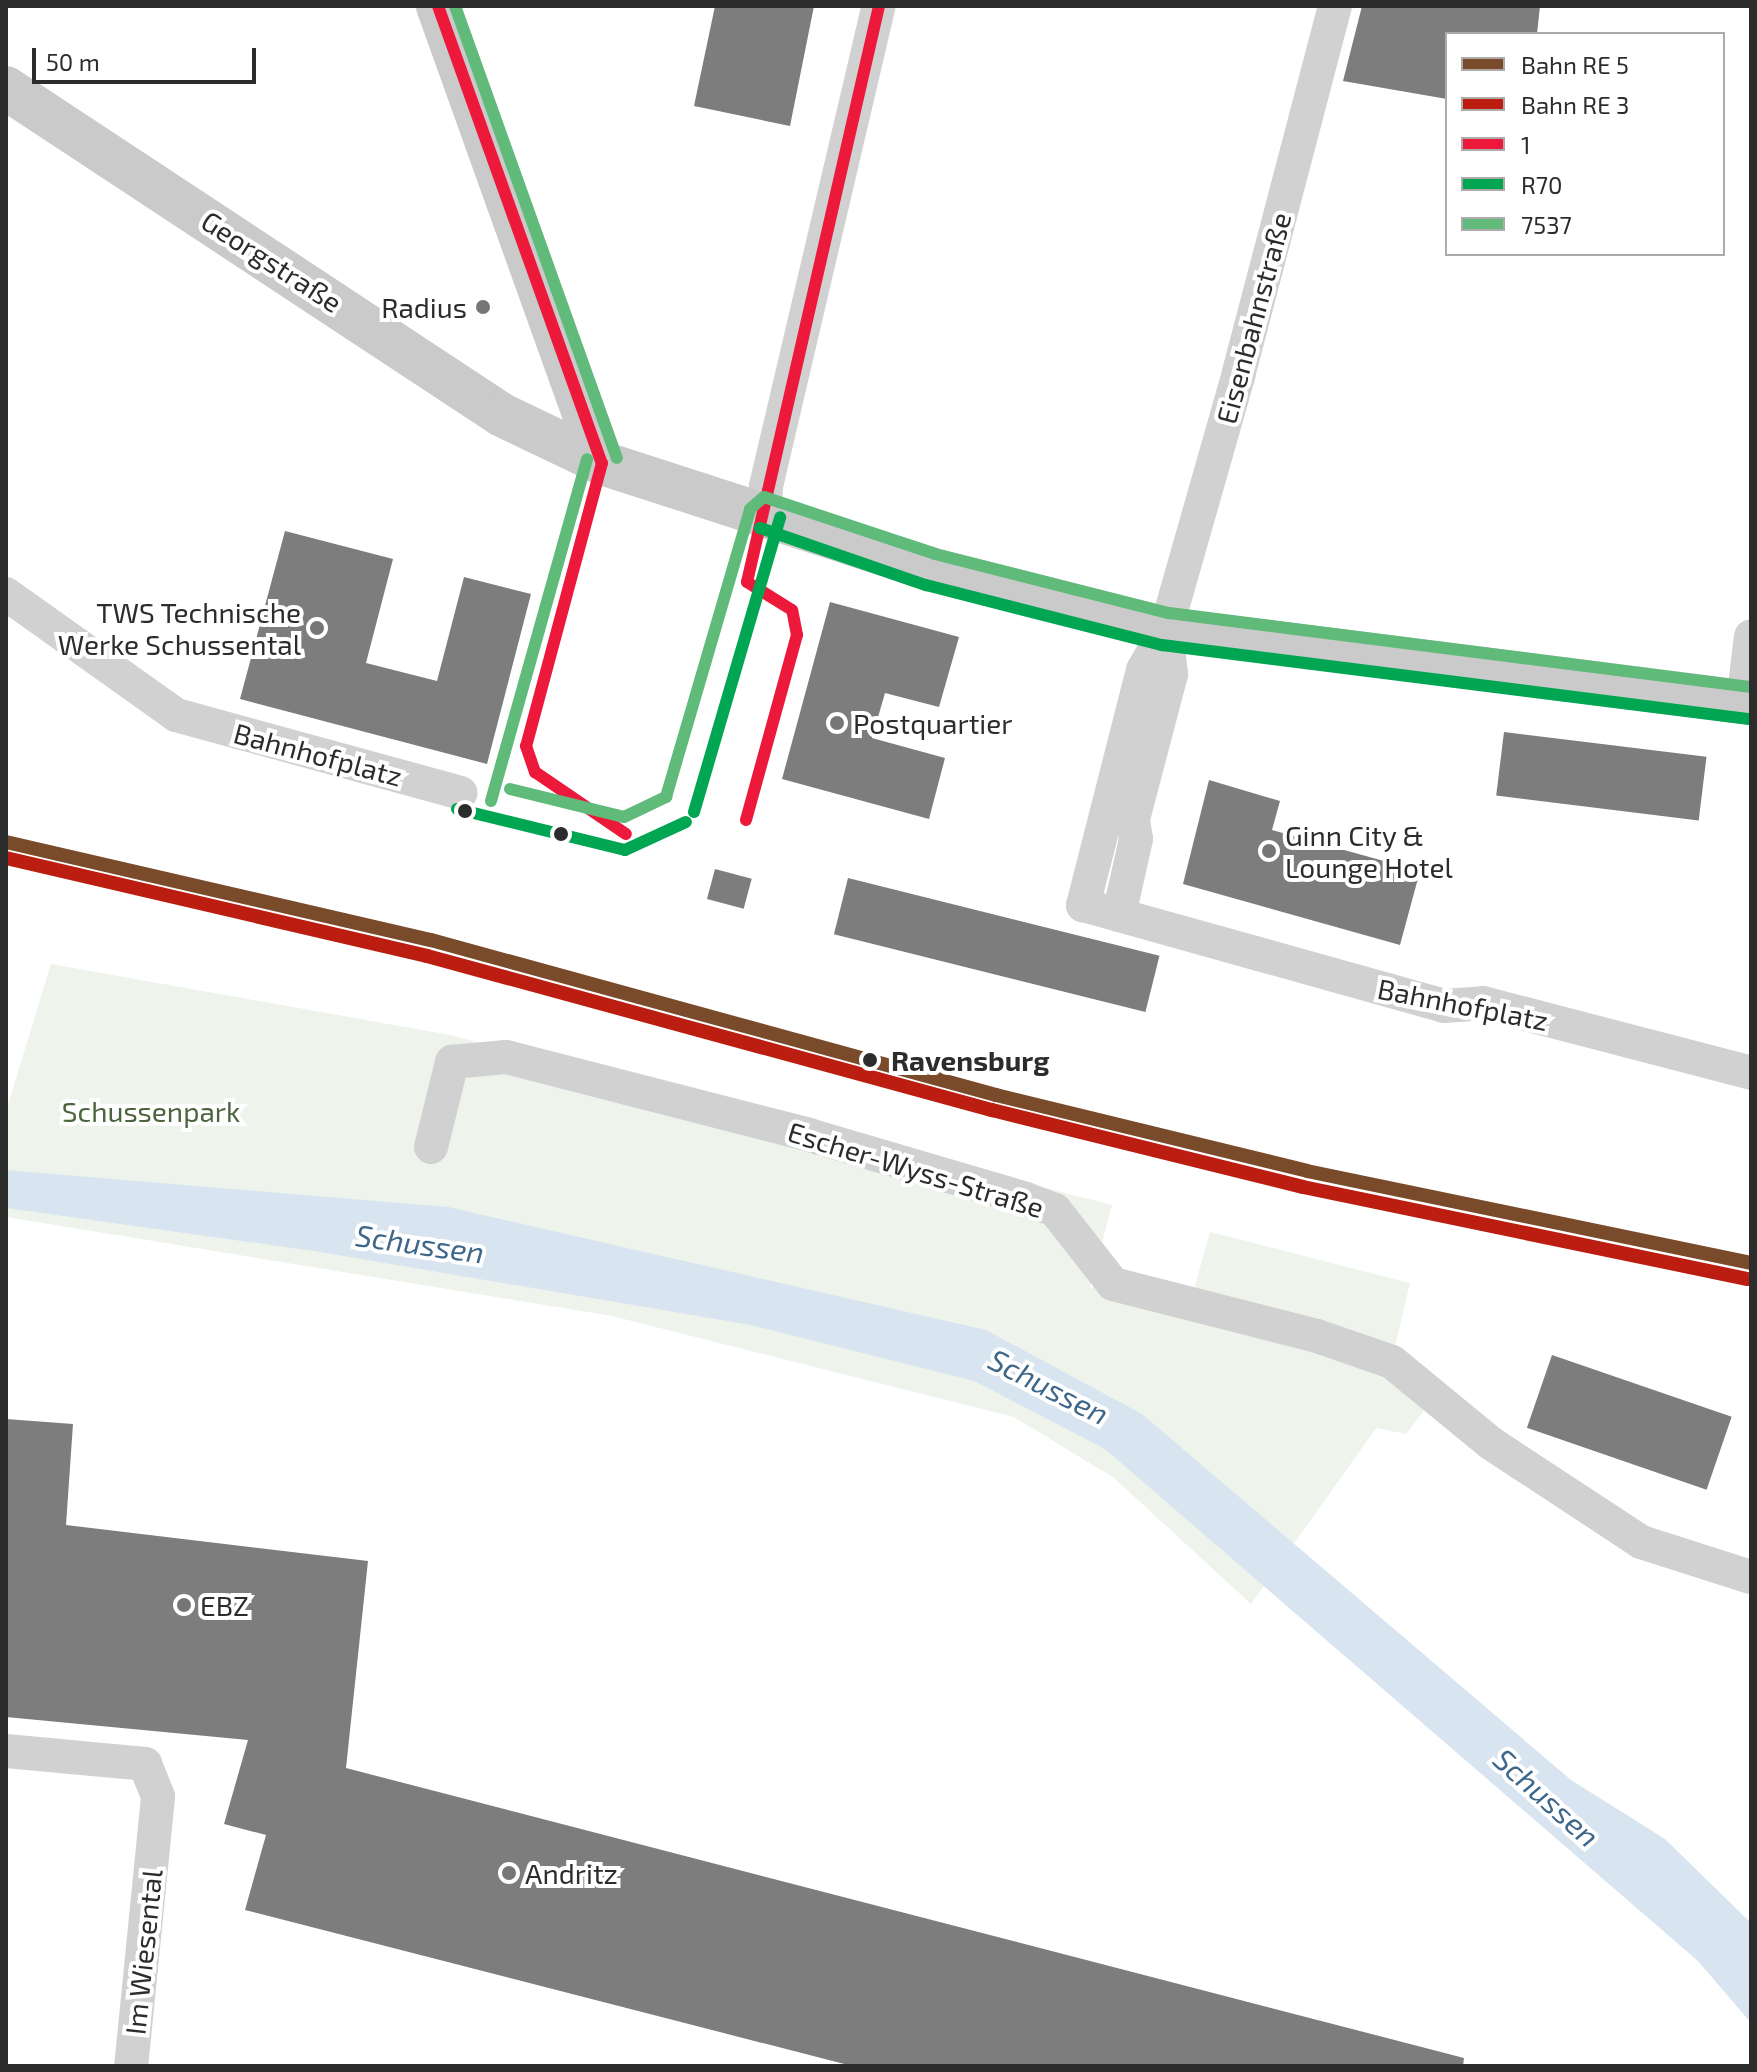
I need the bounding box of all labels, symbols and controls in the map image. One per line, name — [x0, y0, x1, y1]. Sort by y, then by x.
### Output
scale bar — [36, 32, 260, 82]
legend — [1445, 32, 1725, 256]
text: 50 m — [46, 47, 100, 76]
text: Bahn RE 5 — [1521, 50, 1629, 79]
text: Bahn RE 3 — [1521, 90, 1629, 119]
text: 1 — [1521, 130, 1531, 159]
text: R70 — [1521, 170, 1563, 199]
street label: Georgstraße — [195, 203, 349, 319]
street label: Eisenbahnstraße — [1209, 209, 1297, 427]
text: 7537 — [1521, 210, 1572, 239]
place label: Radius — [381, 290, 467, 324]
marker: Radius — [474, 298, 492, 316]
place label: TWS Technische Werke Schussental — [58, 595, 301, 661]
marker: TWS Technische Werke Schussental — [308, 619, 326, 637]
place label: Postquartier — [853, 706, 1013, 740]
marker: Postquartier — [828, 714, 846, 732]
street label: Bahnhofplatz — [230, 715, 406, 793]
unlabelled marker — [457, 803, 473, 819]
place label: Ginn City & Lounge Hotel — [1285, 818, 1453, 884]
unlabelled marker — [553, 826, 569, 842]
marker: Ginn City & Lounge Hotel — [1260, 842, 1278, 860]
street label: Bahnhofplatz — [1375, 971, 1551, 1037]
place label: Ravensburg — [891, 1043, 1049, 1077]
marker: Ravensburg — [856, 1046, 884, 1074]
park label: Schussenpark — [62, 1094, 240, 1128]
street label: Escher-Wyss-Straße — [784, 1114, 1048, 1224]
water label: Schussen — [353, 1216, 487, 1270]
water label: Schussen — [983, 1341, 1115, 1431]
place label: EBZ — [200, 1588, 249, 1622]
marker: EBZ — [175, 1596, 193, 1614]
water label: Schussen — [1487, 1740, 1607, 1854]
place label: Andritz — [525, 1856, 618, 1890]
marker: Andritz — [500, 1864, 518, 1882]
street label: Im Wiesental — [118, 1867, 168, 2037]

